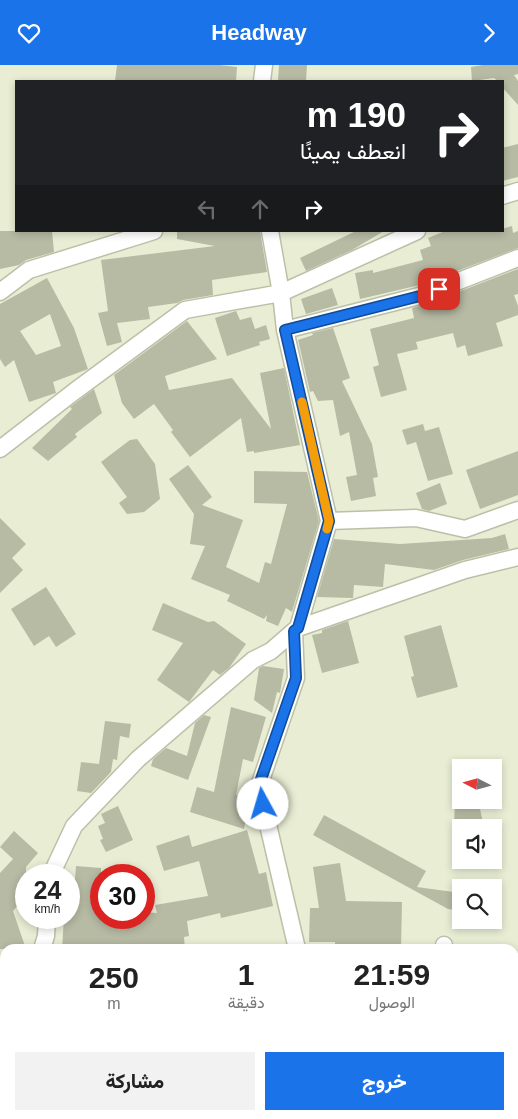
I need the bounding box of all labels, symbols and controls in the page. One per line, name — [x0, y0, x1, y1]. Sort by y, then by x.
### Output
icon: heart — [15, 19, 43, 47]
icon: forward — [475, 19, 503, 47]
text: Headway — [211, 20, 307, 45]
text: 190 m — [307, 95, 406, 134]
icon: right — [424, 100, 489, 165]
text: انعطف يمينًا — [300, 139, 406, 164]
icon: left — [193, 195, 221, 223]
icon: ahead — [246, 195, 274, 223]
icon: right — [299, 195, 327, 223]
pin — [418, 268, 460, 310]
icon: arrive — [425, 275, 453, 303]
north arrow — [452, 759, 502, 809]
map controls — [452, 759, 502, 929]
position arrow — [236, 777, 288, 829]
button: sound — [452, 819, 502, 869]
speed limit sign: 30 — [90, 864, 155, 929]
text: 24 — [34, 876, 61, 904]
button: search — [452, 879, 502, 929]
text: km/h — [34, 902, 61, 916]
text: 1 — [238, 958, 255, 991]
text: 21:59 — [353, 958, 430, 991]
text: 250 — [89, 961, 139, 994]
text: دقيقة — [228, 994, 265, 1011]
text: الوصول — [369, 994, 415, 1011]
text: m — [107, 995, 121, 1012]
button: مشاركة — [15, 1052, 255, 1110]
button: خروج — [265, 1052, 504, 1110]

